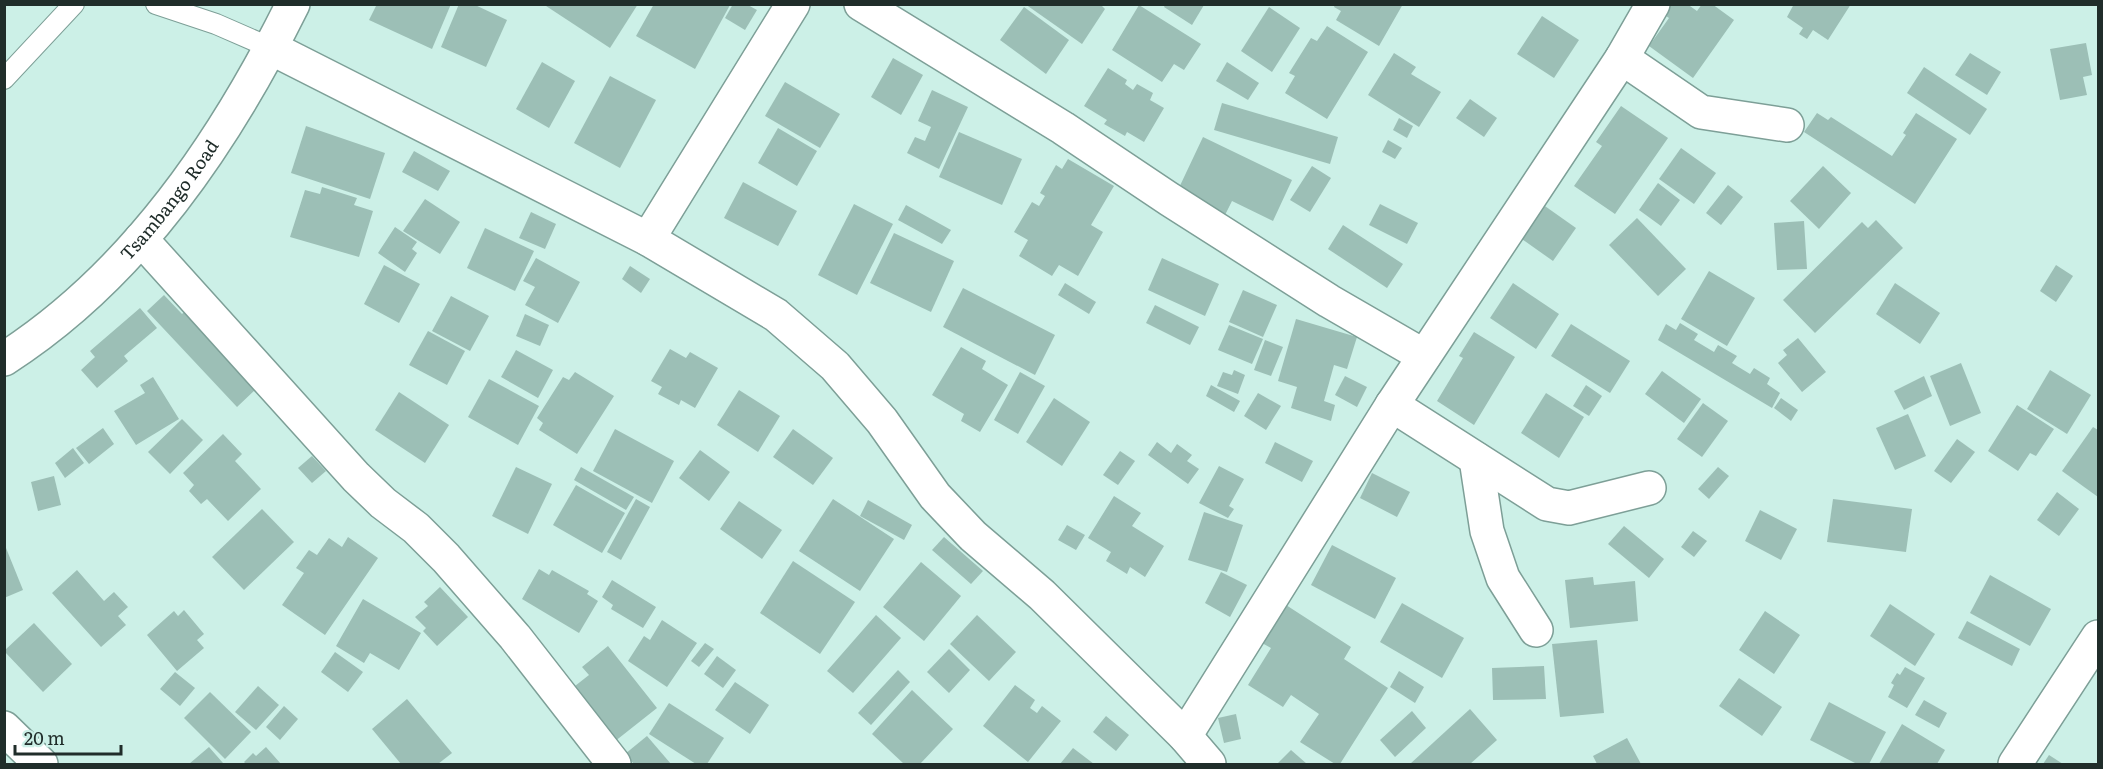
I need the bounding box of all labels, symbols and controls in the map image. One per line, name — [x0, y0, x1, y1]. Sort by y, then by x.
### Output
street label: Tsambango Road — [113, 134, 224, 266]
scale bar — [15, 718, 122, 756]
text: 20 m — [24, 724, 65, 751]

